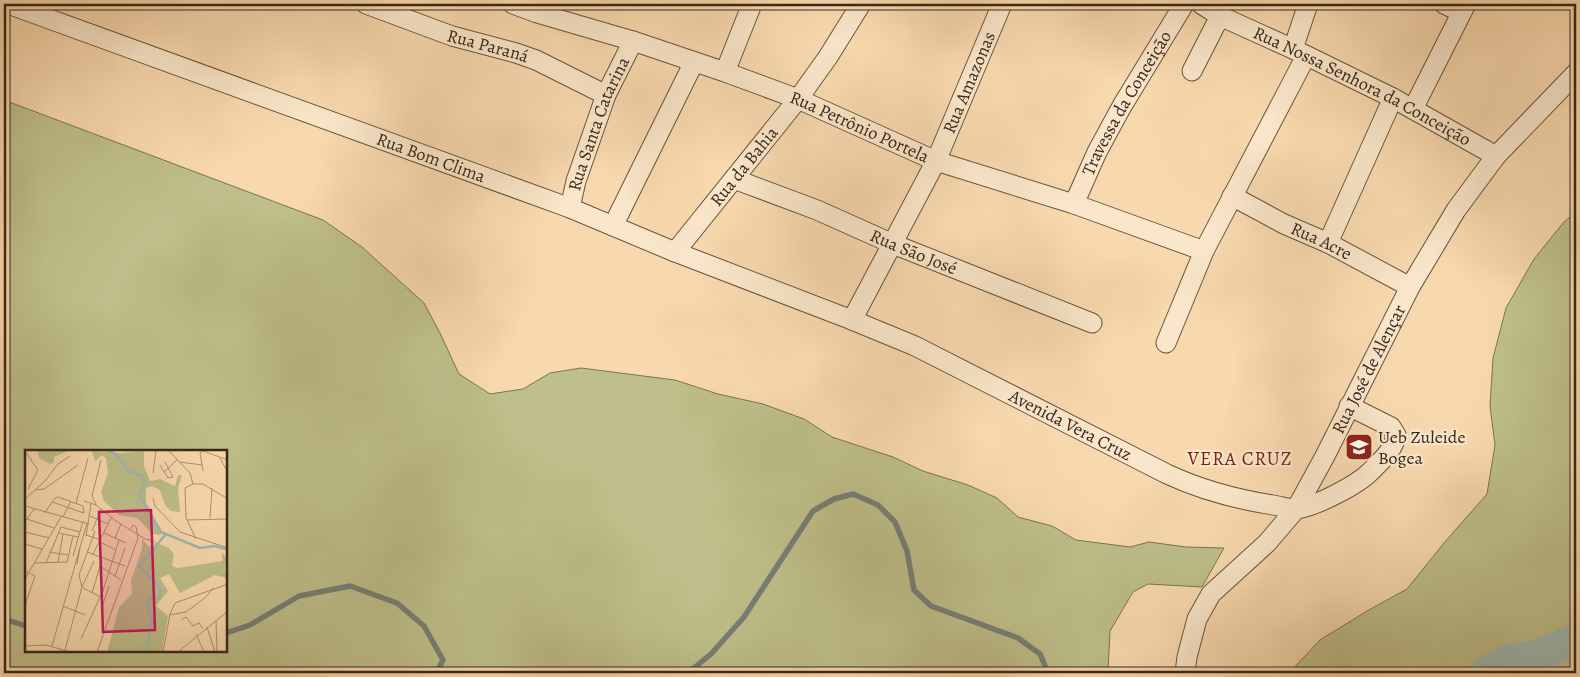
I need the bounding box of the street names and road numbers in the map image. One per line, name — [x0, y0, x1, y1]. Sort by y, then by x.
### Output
street label: Rua Nossa Senhora da Conceição — [1250, 21, 1475, 152]
street label: Rua Paraná — [445, 23, 533, 69]
street label: Travessa da Conceição — [1076, 26, 1177, 179]
street label: Rua Amazonas — [937, 28, 1001, 137]
street label: Rua Santa Catarina — [562, 52, 635, 193]
street label: Rua Petrônio Portela — [787, 85, 934, 169]
street label: Rua da Bahia — [704, 121, 784, 211]
street label: Rua Bom Clima — [373, 127, 489, 189]
street label: Rua Acre — [1287, 216, 1356, 266]
street label: Rua São José — [866, 223, 961, 280]
street label: Rua José de Alençar — [1326, 300, 1411, 438]
street label: Avenida Vera Cruz — [1004, 383, 1136, 466]

